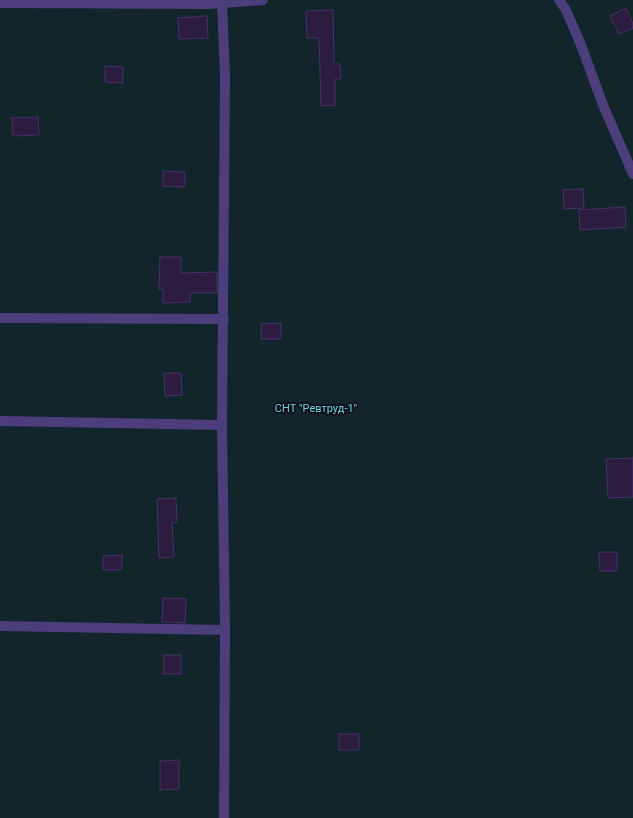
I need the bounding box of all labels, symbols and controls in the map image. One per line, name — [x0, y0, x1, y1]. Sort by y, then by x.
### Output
park label: СНТ "Ревтруд-1" — [275, 402, 357, 416]

